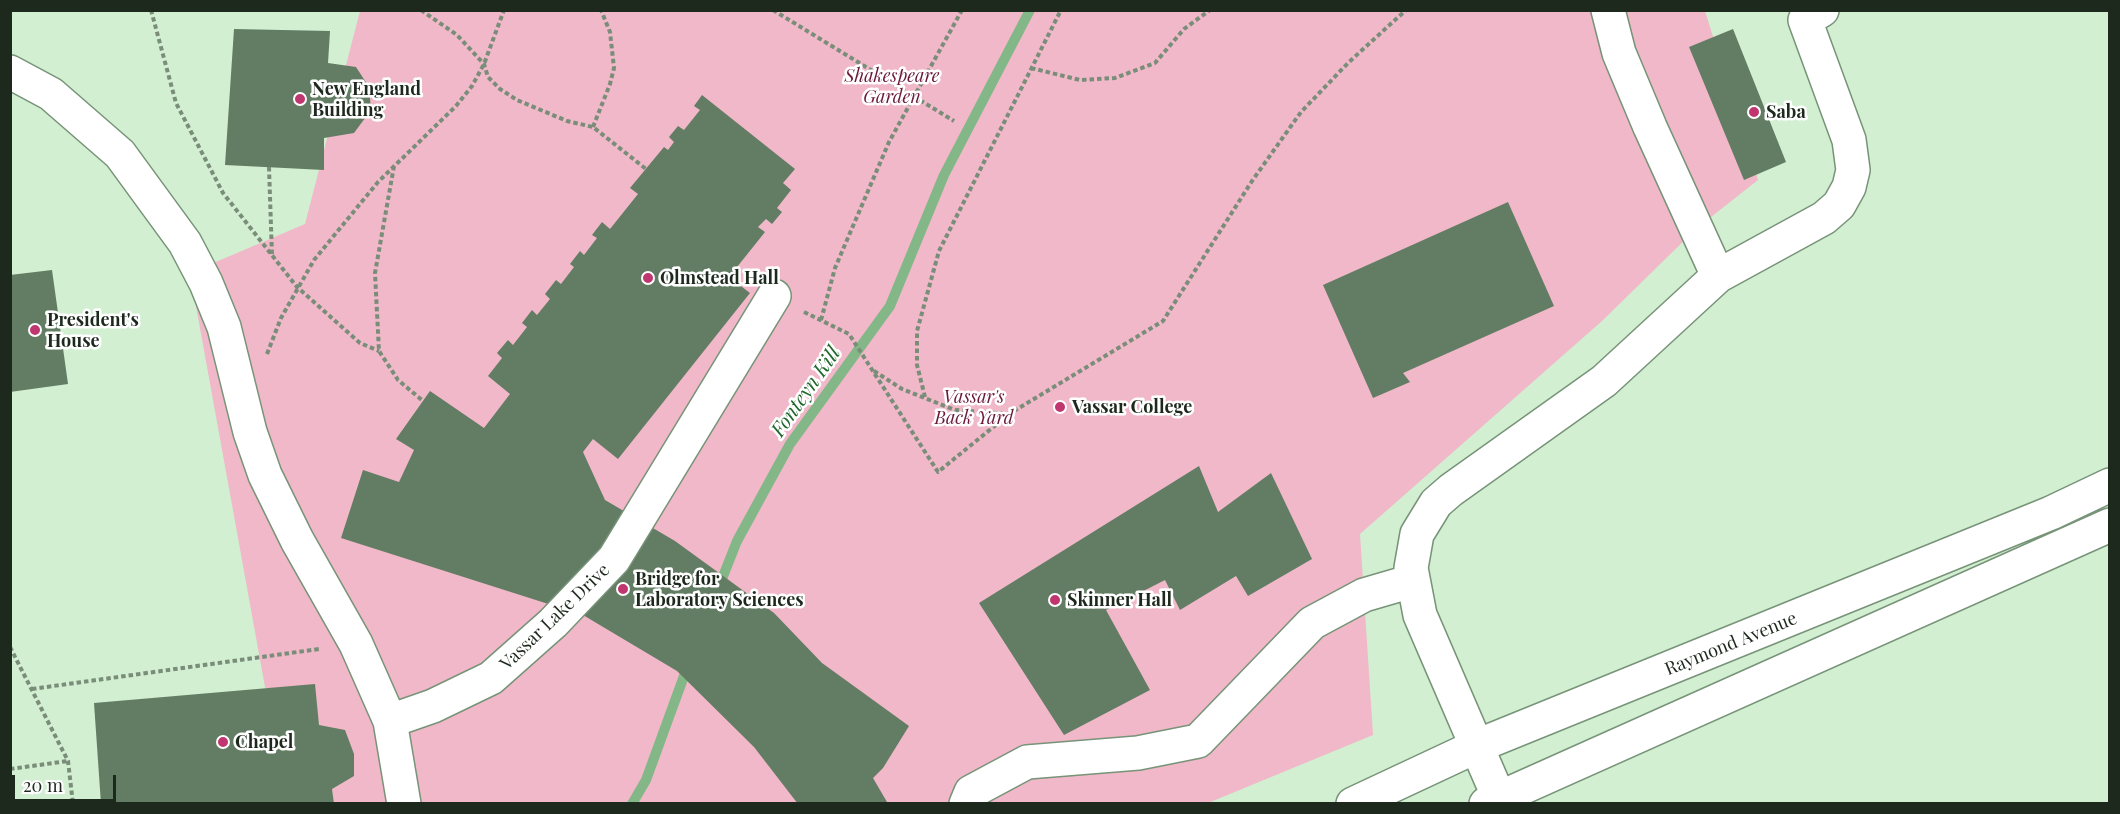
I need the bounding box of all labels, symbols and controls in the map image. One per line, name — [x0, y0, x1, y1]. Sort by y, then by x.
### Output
park label: Shakespeare Garden — [845, 65, 939, 107]
place label: New England Building — [312, 78, 421, 121]
marker: New England Building — [293, 92, 307, 106]
place label: Saba — [1766, 101, 1806, 123]
marker: Saba — [1747, 105, 1761, 119]
place label: Olmstead Hall — [660, 267, 779, 289]
marker: Olmstead Hall — [641, 271, 655, 285]
place label: President's House — [47, 309, 139, 352]
marker: President's House — [28, 323, 42, 337]
water label: Fonteyn Kill — [766, 342, 846, 442]
park label: Vassar's Back Yard — [935, 386, 1013, 428]
place label: Vassar College — [1072, 396, 1192, 418]
marker: Vassar College — [1053, 400, 1067, 414]
street label: Vassar Lake Drive — [496, 559, 614, 675]
place label: Bridge for Laboratory Sciences — [635, 568, 804, 610]
marker: Bridge for Laboratory Sciences — [616, 582, 630, 596]
place label: Skinner Hall — [1067, 589, 1172, 611]
marker: Skinner Hall — [1048, 593, 1062, 607]
street label: Raymond Avenue — [1662, 608, 1800, 680]
place label: Chapel — [235, 731, 293, 753]
marker: Chapel — [216, 735, 230, 749]
scale bar — [15, 763, 118, 801]
text: 20 m — [23, 773, 63, 797]

